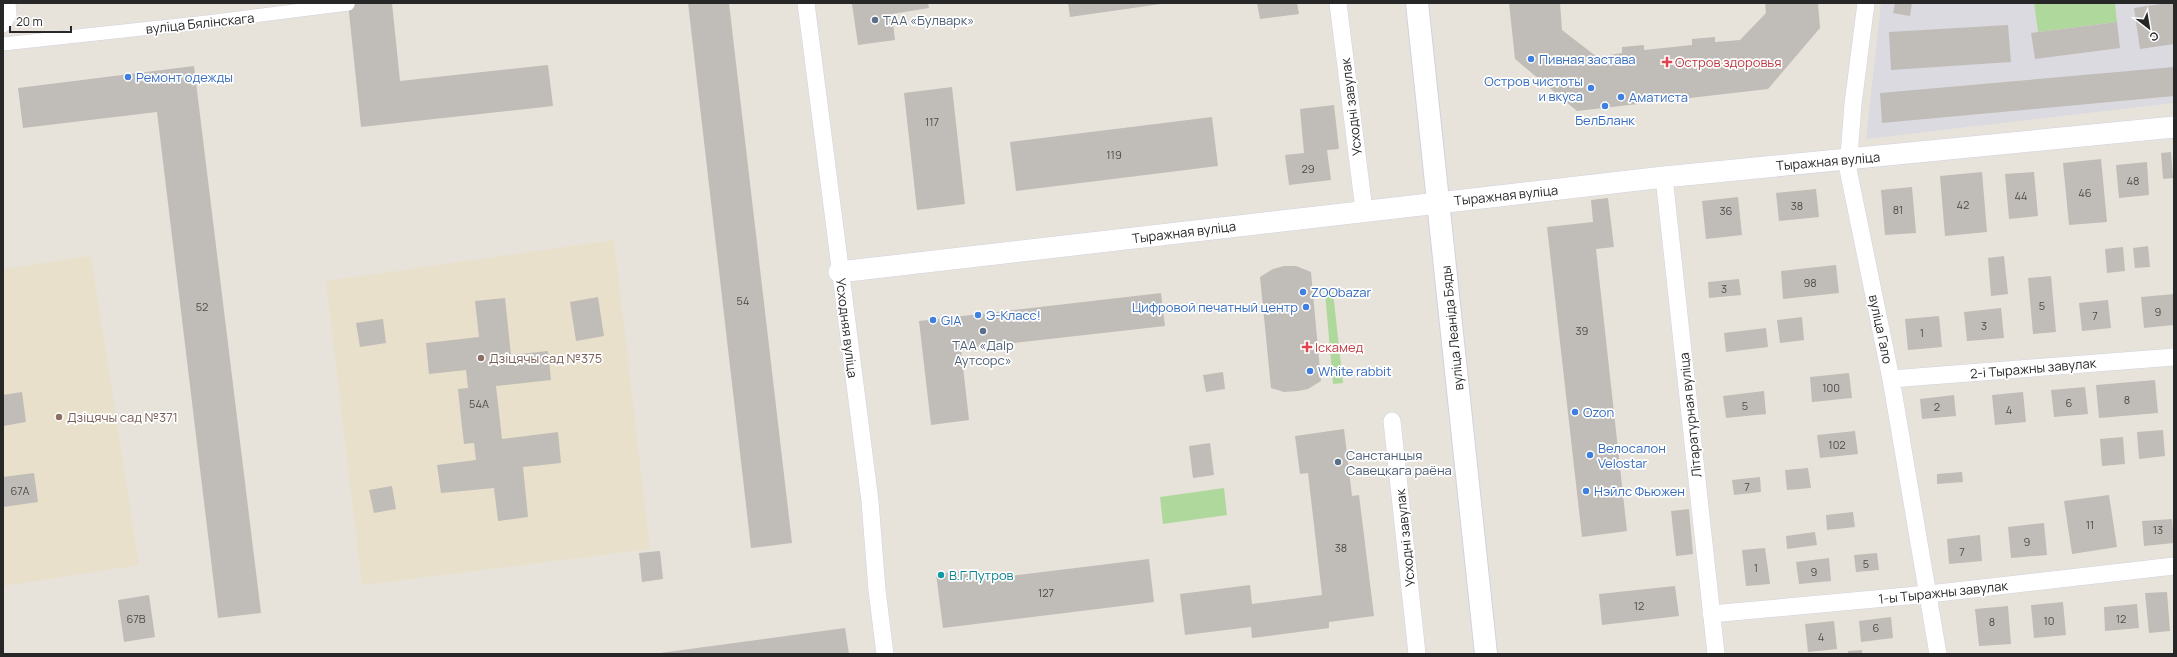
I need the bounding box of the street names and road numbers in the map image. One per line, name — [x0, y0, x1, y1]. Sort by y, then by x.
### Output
street label: вуліца Бялінскага — [145, 8, 255, 38]
street label: Усходні завулак — [1336, 57, 1366, 157]
street label: Тыражная вуліца — [1775, 147, 1881, 175]
street label: Тыражная вуліца — [1453, 181, 1559, 209]
street label: Тыражная вуліца — [1131, 217, 1237, 247]
street label: вуліца Леаніда Бяды — [1436, 265, 1468, 391]
street label: Усходняя вуліца — [832, 277, 862, 379]
street label: вуліца Гало — [1865, 293, 1897, 366]
street label: Літаратурная вуліца — [1674, 352, 1706, 478]
street label: 2-і Тыражны завулак — [1969, 353, 2097, 382]
street label: Усходні завулак — [1391, 488, 1419, 588]
street label: 1-ы Тыражны завулак — [1878, 576, 2009, 608]

